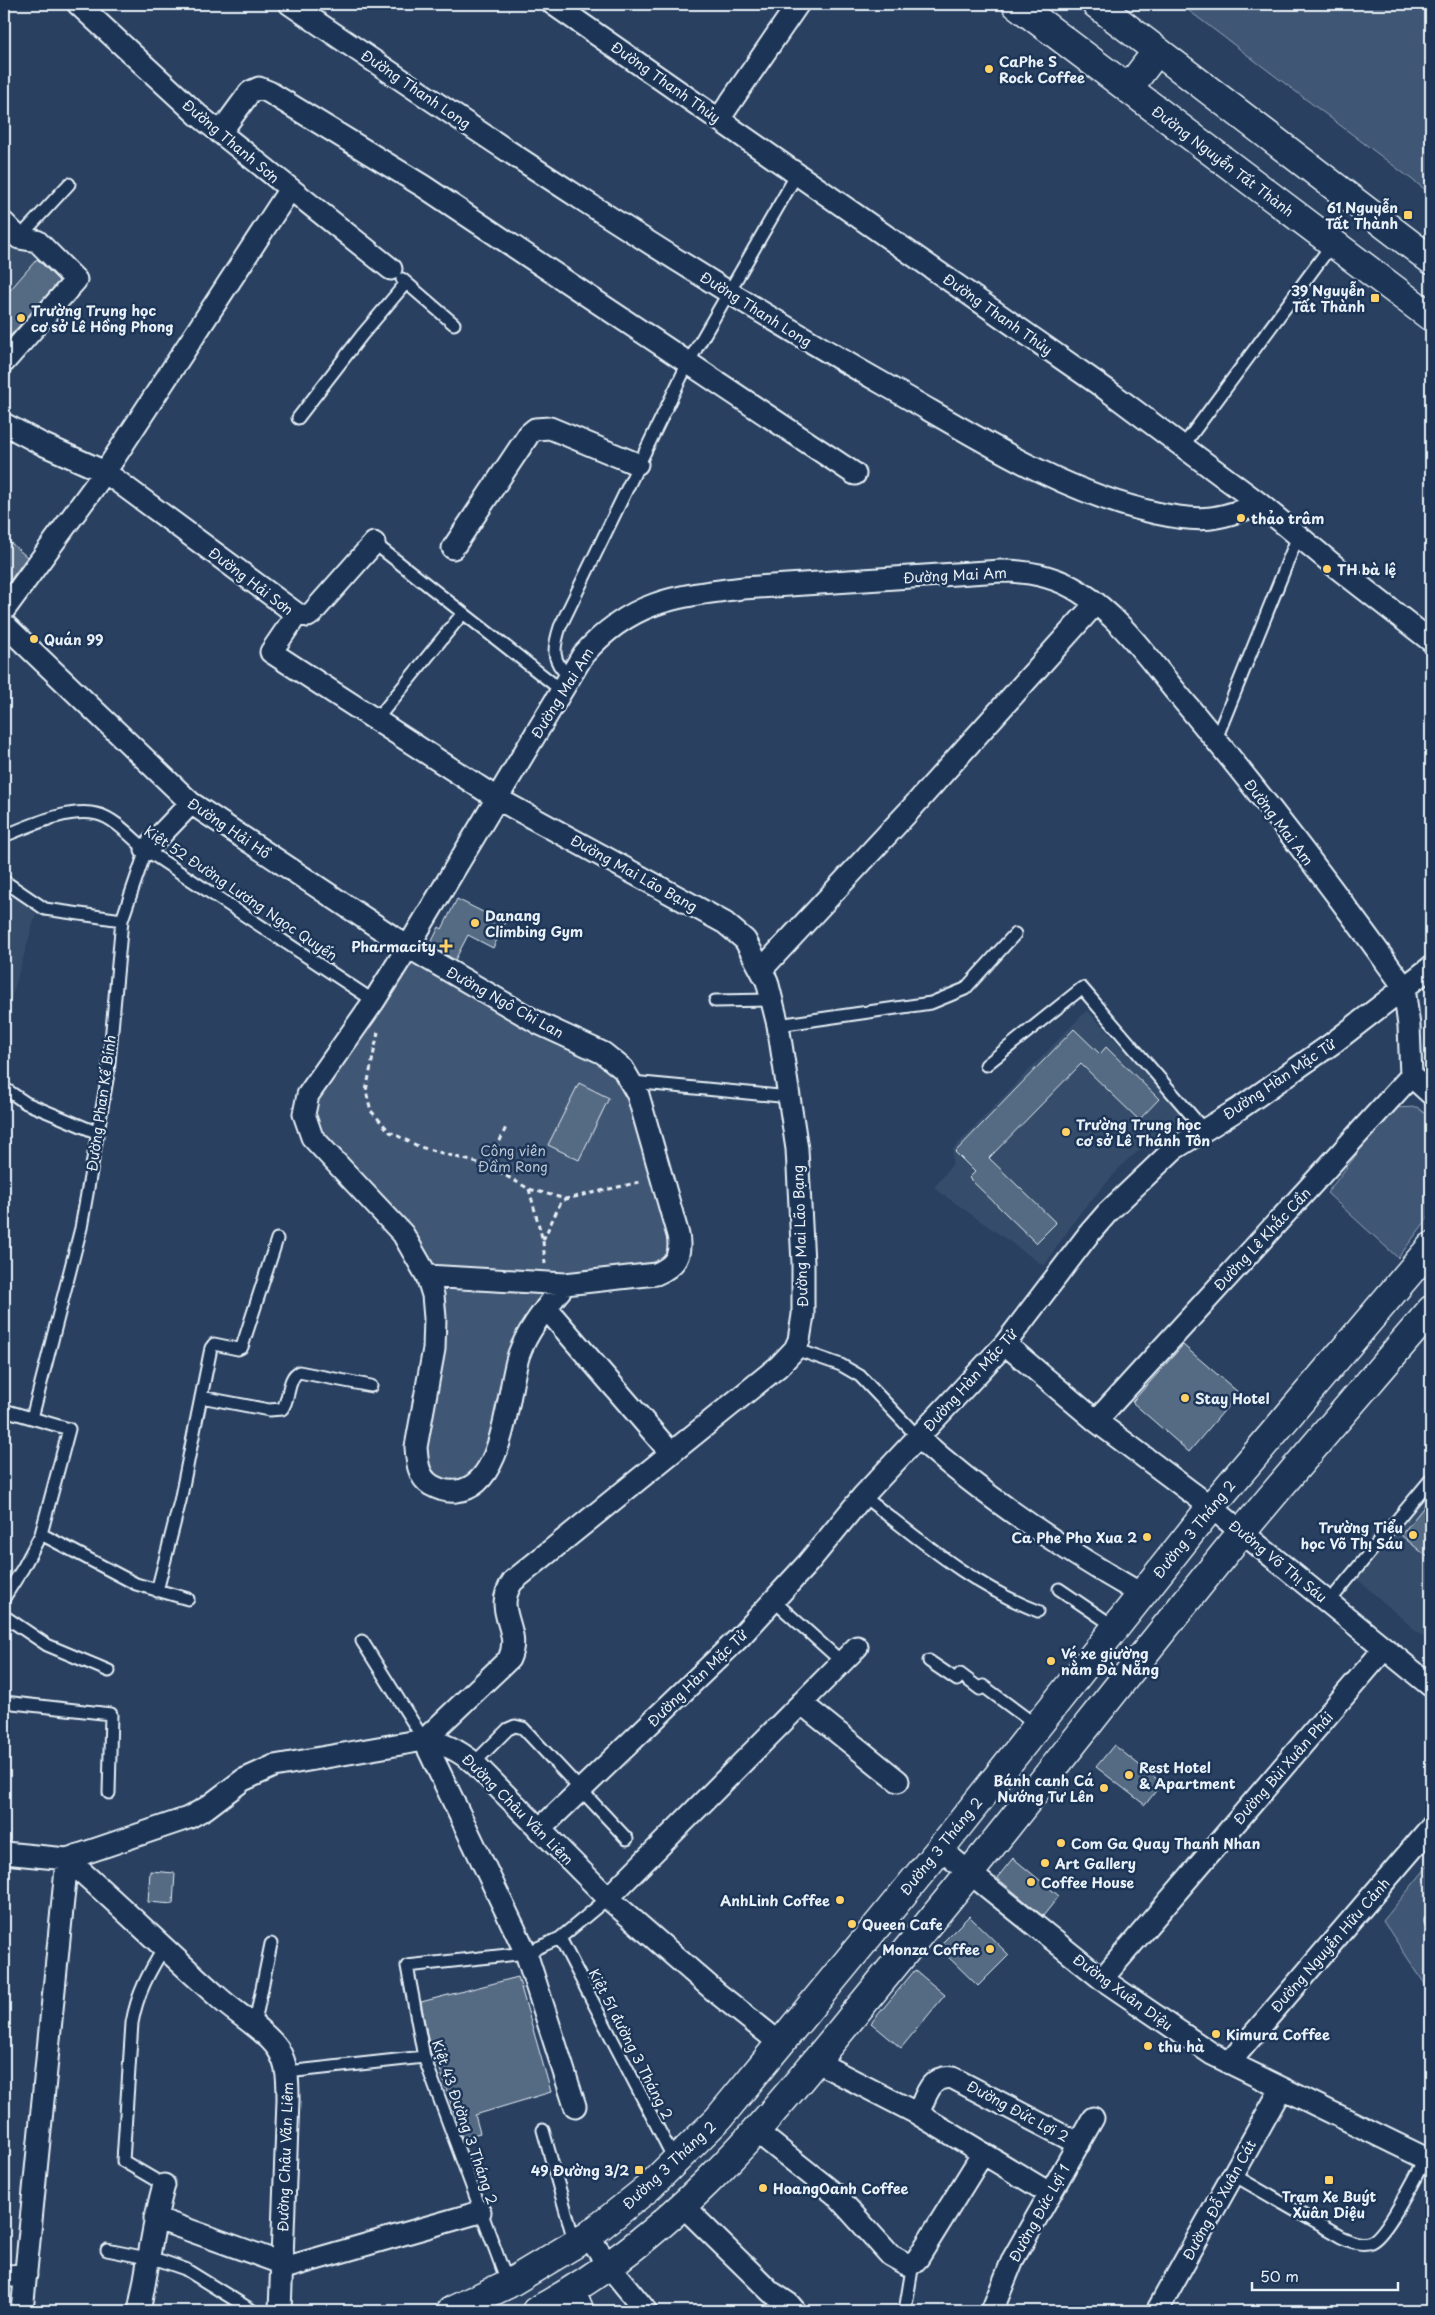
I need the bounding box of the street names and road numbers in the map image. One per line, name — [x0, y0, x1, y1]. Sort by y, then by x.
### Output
street label: Đường Thanh Thủy — [607, 36, 725, 128]
street label: Đường Thanh Long — [357, 44, 475, 134]
street label: Đường Thanh Sơn — [178, 94, 284, 188]
street label: Đường Nguyễn Tất Thành — [1148, 101, 1298, 221]
street label: Đường Thanh Long — [696, 266, 816, 352]
street label: Đường Thanh Thủy — [939, 268, 1057, 360]
street label: Đường Hải Sơn — [204, 542, 298, 620]
street label: Đường Mai Am — [903, 562, 1007, 588]
street label: Đường Mai Am — [526, 644, 598, 742]
street label: Đường Mai Am — [1239, 774, 1319, 870]
street label: Đường Hải Hồ — [183, 793, 275, 864]
street label: Kiệt 52 Đường Lương Ngọc Quyến — [140, 820, 342, 966]
street label: Đường Mai Lão Bạng — [567, 829, 701, 917]
street label: Đường Ngô Chi Lan — [442, 961, 568, 1043]
street label: Đường Phan Kế Bính — [81, 1033, 121, 1173]
street label: Đường Hàn Mặc Tử — [1219, 1033, 1341, 1124]
street label: Đường Mai Lão Bạng — [787, 1165, 813, 1307]
street label: Đường Lê Khắc Cần — [1209, 1183, 1315, 1295]
street label: Đường Hàn Mặc Tử — [918, 1323, 1023, 1436]
street label: Đường 3 Tháng 2 — [1148, 1475, 1240, 1583]
street label: Đường Võ Thị Sáu — [1224, 1515, 1332, 1607]
street label: Đường Hàn Mặc Tử — [642, 1624, 753, 1731]
street label: Đường Bùi Xuân Phái — [1228, 1707, 1338, 1829]
street label: Đường Châu Văn Liêm — [458, 1749, 578, 1869]
street label: Đường 3 Tháng 2 — [895, 1792, 987, 1900]
street label: Đường Nguyễn Hữu Cảnh — [1266, 1873, 1394, 2017]
street label: Đường Xuân Diệu — [1069, 1949, 1177, 2035]
street label: Kiệt 51 đường 3 Tháng 2 — [584, 1965, 678, 2123]
street label: Kiệt 43 Đường 3 Tháng 2 — [427, 2037, 503, 2207]
street label: Đường Đức Lợi 2 — [963, 2075, 1073, 2147]
street label: Đường Châu Văn Liêm — [272, 2082, 298, 2232]
street label: Đường 3 Tháng 2 — [618, 2116, 720, 2214]
street label: Đường Đỗ Xuân Cát — [1177, 2136, 1261, 2264]
street label: Đường Đức Lợi 1 — [1003, 2160, 1075, 2266]

